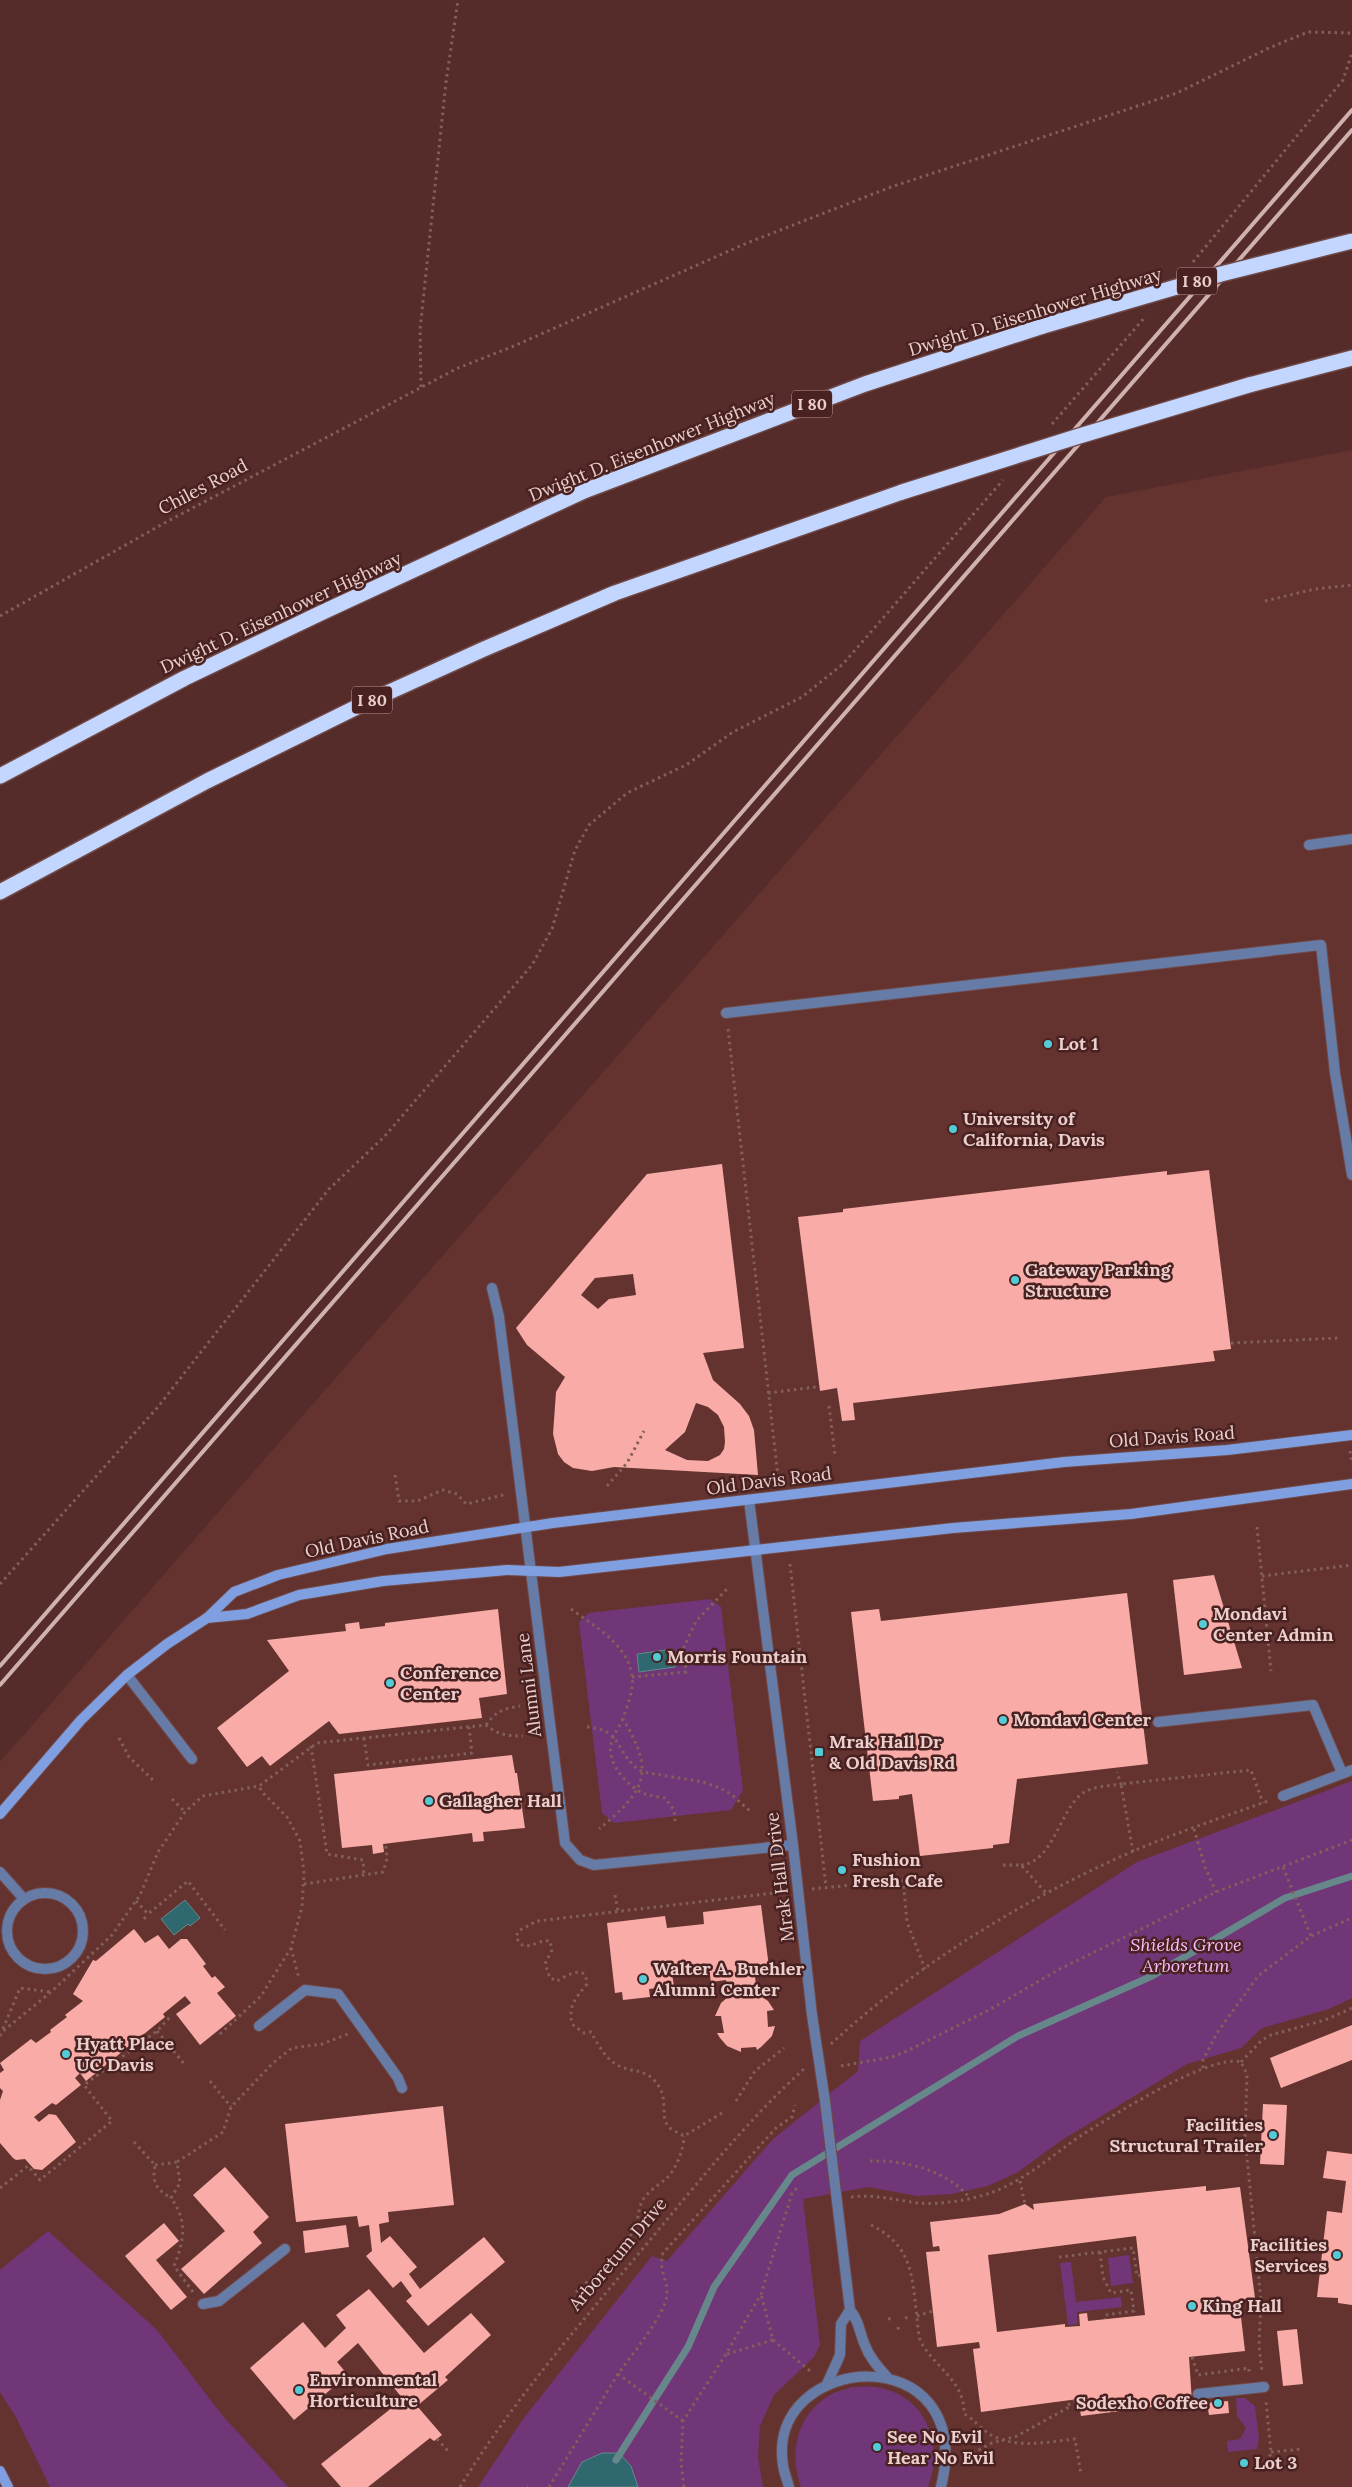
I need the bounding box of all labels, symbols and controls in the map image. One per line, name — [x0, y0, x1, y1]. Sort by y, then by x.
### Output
street label: Dwight D. Eisenhower Highway — [905, 262, 1165, 361]
road number: I 80 — [1177, 268, 1217, 294]
street label: Dwight D. Eisenhower Highway — [525, 386, 779, 507]
road number: I 80 — [792, 390, 832, 418]
street label: Chiles Road — [154, 453, 252, 520]
street label: Dwight D. Eisenhower Highway — [157, 546, 406, 679]
road number: I 80 — [352, 686, 392, 714]
place label: Lot 1 — [1058, 1032, 1099, 1055]
marker: Lot 1 — [1042, 1038, 1054, 1050]
place label: University of California, Davis — [963, 1107, 1105, 1151]
marker: University of California, Davis — [947, 1123, 959, 1135]
place label: Gateway Parking Structure — [1025, 1258, 1172, 1302]
marker: Gateway Parking Structure — [1009, 1274, 1021, 1286]
street label: Old Davis Road — [1108, 1421, 1236, 1452]
street label: Old Davis Road — [705, 1461, 833, 1500]
street label: Old Davis Road — [303, 1514, 431, 1563]
place label: Mondavi Center Admin — [1213, 1602, 1334, 1646]
marker: Mondavi Center Admin — [1197, 1618, 1209, 1630]
street label: Alumni Lane — [511, 1632, 546, 1739]
place label: Morris Fountain — [667, 1645, 808, 1668]
marker: Morris Fountain — [651, 1651, 663, 1663]
place label: Conference Center — [400, 1661, 499, 1705]
marker: Conference Center — [384, 1677, 396, 1689]
place label: Mondavi Center — [1013, 1708, 1152, 1731]
marker: Mondavi Center — [997, 1714, 1009, 1726]
place label: Mrak Hall Dr & Old Davis Rd — [829, 1730, 955, 1774]
marker: Mrak Hall Dr & Old Davis Rd — [813, 1746, 825, 1758]
place label: Gallagher Hall — [439, 1789, 562, 1812]
marker: Gallagher Hall — [423, 1795, 435, 1807]
street label: Mrak Hall Drive — [760, 1811, 799, 1943]
place label: Fushion Fresh Cafe — [852, 1848, 943, 1892]
marker: Fushion Fresh Cafe — [836, 1864, 848, 1876]
park label: Shields Grove Arboretum — [1130, 1933, 1242, 1977]
place label: Walter A. Buehler Alumni Center — [653, 1957, 804, 2001]
marker: Walter A. Buehler Alumni Center — [637, 1973, 649, 1985]
place label: Hyatt Place UC Davis — [76, 2032, 175, 2076]
marker: Hyatt Place UC Davis — [60, 2048, 72, 2060]
place label: Facilities Structural Trailer — [1110, 2113, 1263, 2157]
marker: Facilities Structural Trailer — [1267, 2129, 1279, 2141]
street label: Arboretum Drive — [563, 2192, 672, 2316]
place label: Facilities Services — [1250, 2233, 1327, 2277]
marker: Facilities Services — [1331, 2249, 1343, 2261]
place label: King Hall — [1202, 2294, 1282, 2317]
marker: King Hall — [1186, 2300, 1198, 2312]
place label: Environmental Horticulture — [309, 2368, 438, 2412]
marker: Environmental Horticulture — [293, 2384, 305, 2396]
place label: Sodexho Coffee — [1076, 2391, 1208, 2414]
marker: Sodexho Coffee — [1212, 2397, 1224, 2409]
place label: See No Evil Hear No Evil — [887, 2425, 994, 2469]
marker: See No Evil Hear No Evil — [871, 2441, 883, 2453]
place label: Lot 3 — [1254, 2451, 1297, 2474]
marker: Lot 3 — [1238, 2457, 1250, 2469]

